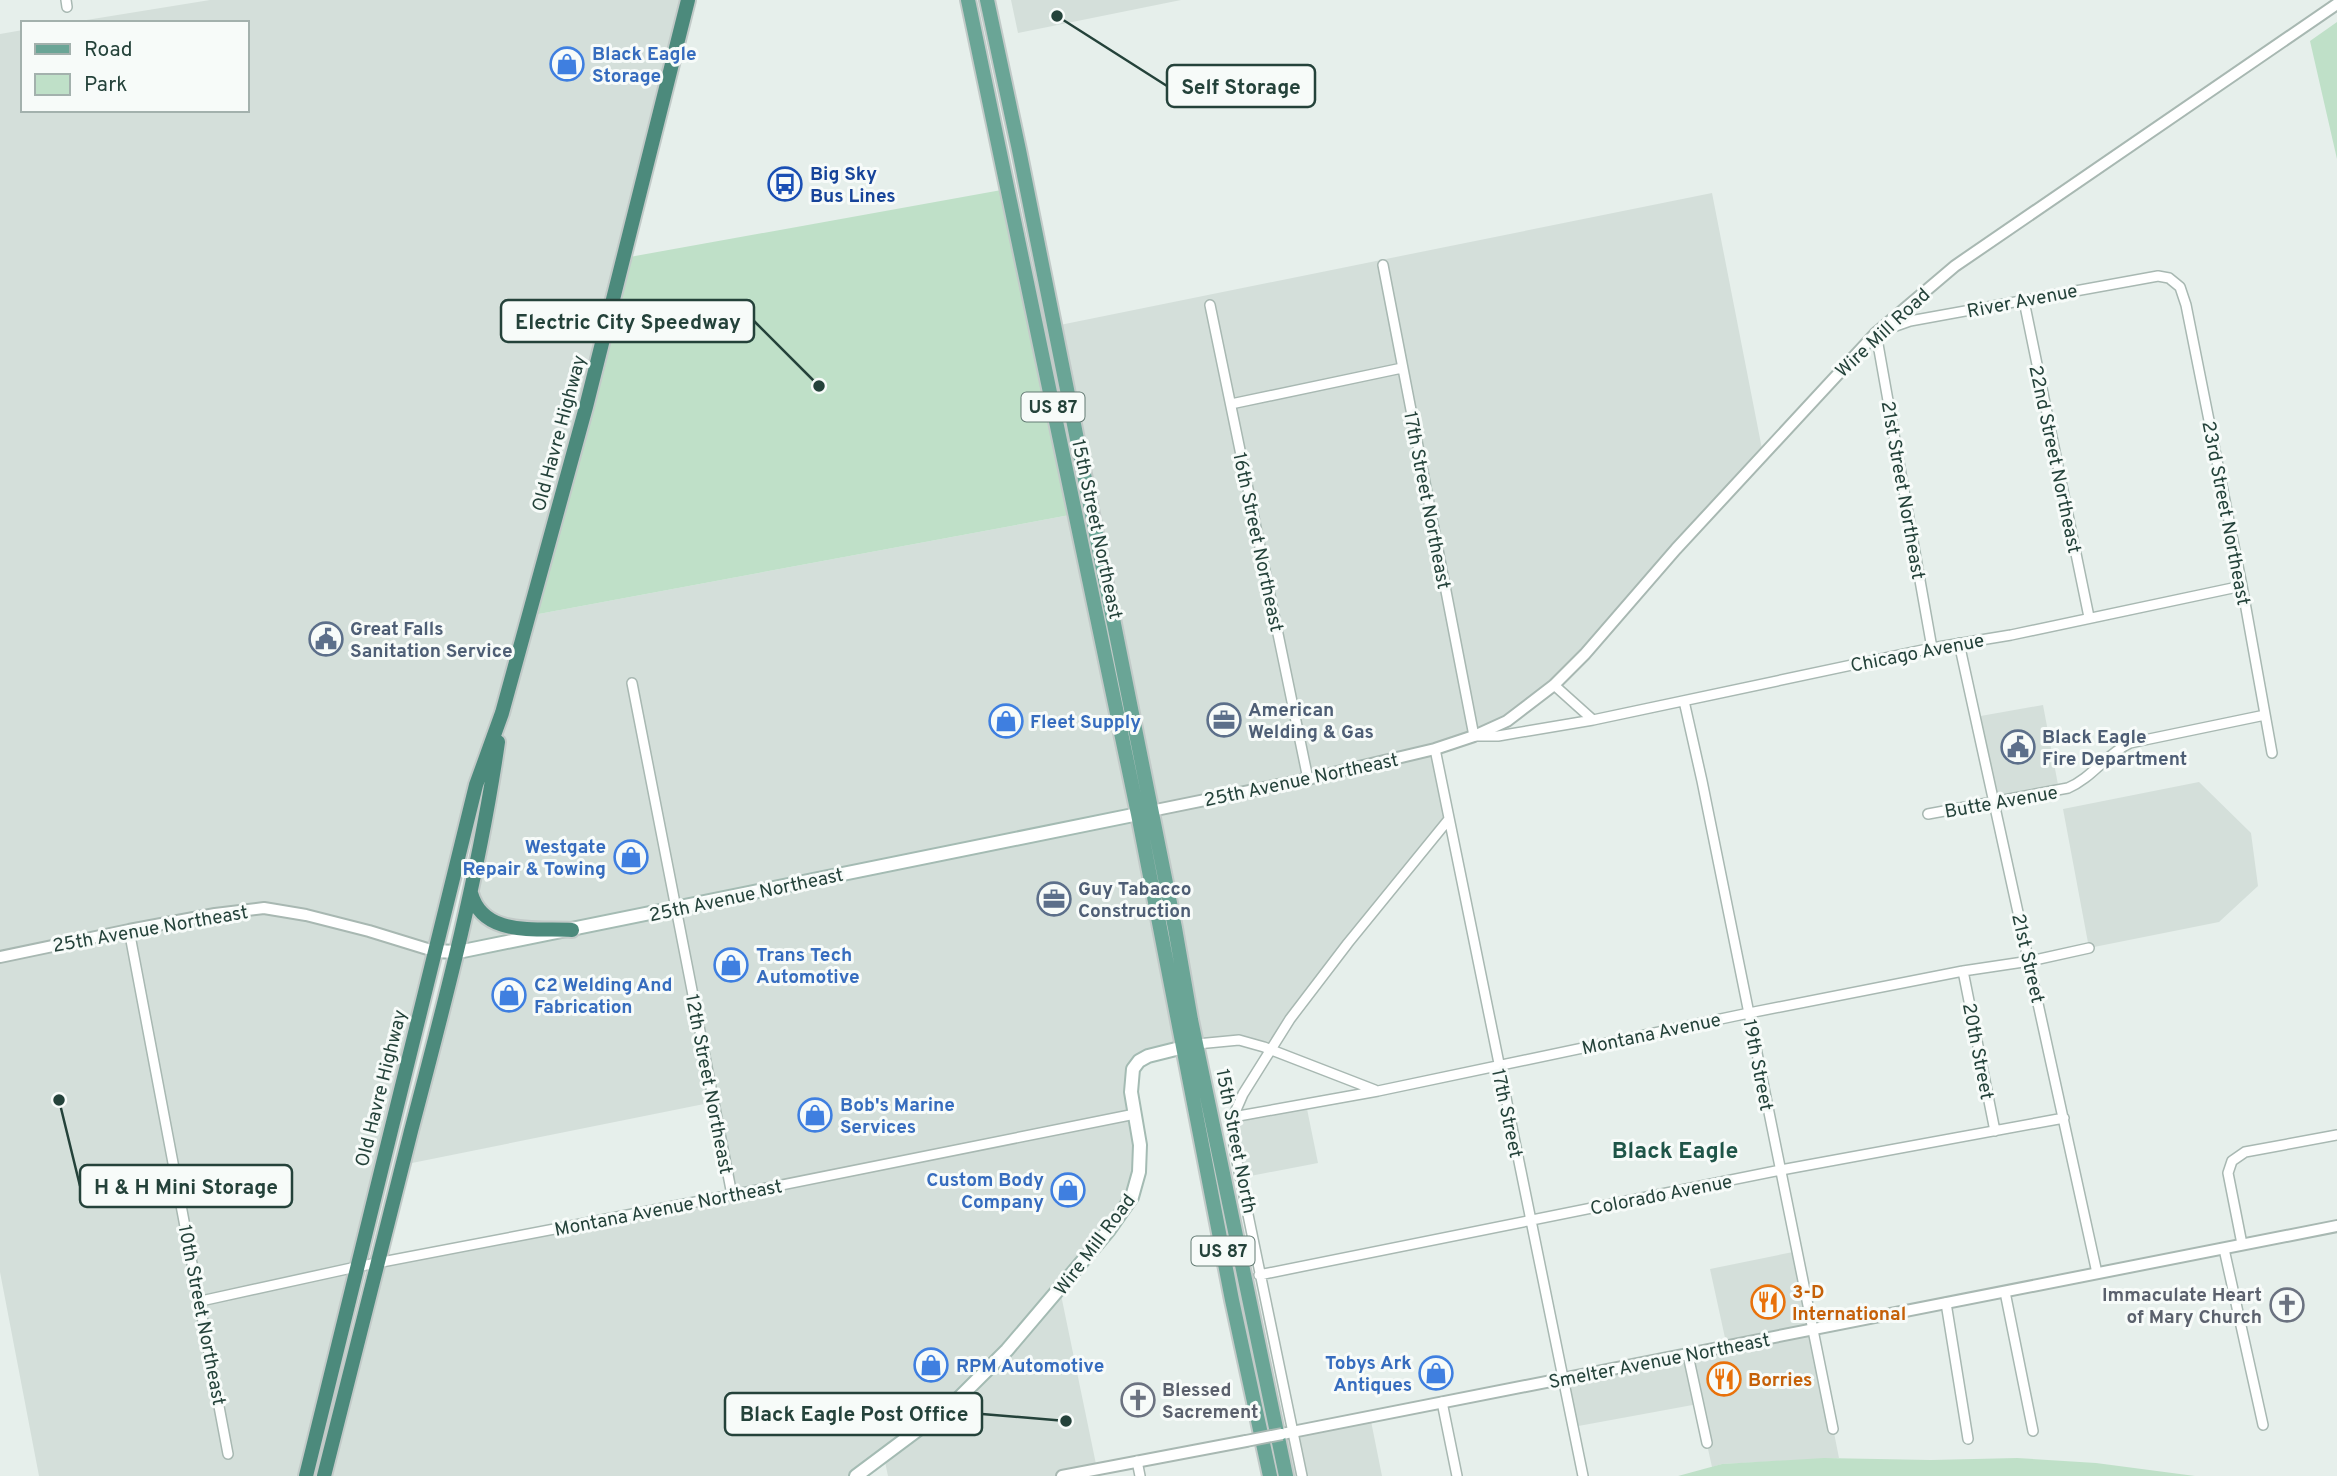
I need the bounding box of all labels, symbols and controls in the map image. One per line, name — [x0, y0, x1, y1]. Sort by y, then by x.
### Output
legend — [21, 21, 248, 112]
text: Road — [84, 37, 133, 64]
place label: Black Eagle Storage — [592, 43, 697, 89]
shop icon: Black Eagle Storage — [548, 45, 586, 83]
callout: Self Storage — [1167, 65, 1315, 107]
text: Park — [84, 72, 127, 99]
text: Self Storage — [1181, 75, 1301, 102]
place label: Big Sky Bus Lines — [810, 163, 896, 209]
bus stop icon: Big Sky Bus Lines — [766, 165, 804, 203]
street label: River Avenue — [1965, 279, 2080, 324]
street label: Wire Mill Road — [1831, 283, 1936, 383]
callout: Electric City Speedway — [501, 300, 754, 342]
text: Electric City Speedway — [515, 310, 741, 337]
street label: Old Havre Highway — [528, 353, 592, 514]
street label: 22nd Street Northeast — [2022, 363, 2086, 556]
road number: US 87 — [1021, 393, 1084, 422]
street label: 21st Street Northeast — [1875, 399, 1930, 582]
street label: 17th Street Northeast — [1397, 409, 1455, 591]
street label: 23rd Street Northeast — [2195, 419, 2255, 608]
street label: 15th Street Northeast — [1065, 437, 1127, 621]
street label: 16th Street Northeast — [1226, 451, 1288, 634]
place label: Great Falls Sanitation Service — [350, 618, 513, 664]
public building icon: Great Falls Sanitation Service — [307, 620, 345, 658]
street label: Chicago Avenue — [1848, 629, 1986, 679]
place label: American Welding & Gas — [1248, 699, 1374, 745]
office icon: American Welding & Gas — [1205, 701, 1243, 739]
shop icon: Fleet Supply — [987, 702, 1025, 740]
place label: Fleet Supply — [1030, 711, 1141, 735]
place label: Black Eagle Fire Department — [2042, 726, 2187, 772]
public building icon: Black Eagle Fire Department — [1999, 728, 2037, 766]
street label: 25th Avenue Northeast — [1202, 749, 1401, 813]
street label: Butte Avenue — [1943, 781, 2060, 825]
place label: Westgate Repair & Towing — [463, 836, 606, 882]
shop icon: Westgate Repair & Towing — [612, 838, 650, 876]
street label: 25th Avenue Northeast — [647, 864, 846, 928]
place label: Guy Tabacco Construction — [1078, 878, 1192, 924]
office icon: Guy Tabacco Construction — [1035, 880, 1073, 918]
street label: 25th Avenue Northeast — [51, 901, 250, 959]
street label: 21st Street — [2005, 911, 2049, 1005]
place label: Trans Tech Automotive — [756, 944, 860, 990]
shop icon: Trans Tech Automotive — [712, 946, 750, 984]
place label: C2 Welding And Fabrication — [534, 974, 672, 1020]
shop icon: C2 Welding And Fabrication — [490, 976, 528, 1014]
street label: 12th Street Northeast — [679, 992, 737, 1176]
street label: 20th Street — [1956, 1001, 1998, 1102]
street label: Old Havre Highway — [351, 1008, 413, 1169]
street label: Montana Avenue — [1580, 1009, 1723, 1061]
street label: 19th Street — [1736, 1018, 1778, 1113]
street label: 15th Street North — [1209, 1067, 1261, 1216]
street label: 17th Street — [1485, 1067, 1527, 1160]
place label: Bob's Marine Services — [840, 1094, 955, 1140]
shop icon: Bob's Marine Services — [796, 1096, 834, 1134]
district label: Black Eagle — [1612, 1138, 1738, 1167]
callout: H & H Mini Storage — [80, 1165, 292, 1207]
place label: Custom Body Company — [926, 1169, 1044, 1215]
street label: Colorado Avenue — [1588, 1170, 1734, 1222]
shop icon: Custom Body Company — [1049, 1171, 1087, 1209]
text: H & H Mini Storage — [94, 1175, 278, 1202]
street label: Montana Avenue Northeast — [553, 1175, 784, 1243]
street label: Wire Mill Road — [1050, 1190, 1142, 1301]
street label: 10th Street Northeast — [172, 1223, 230, 1408]
road number: US 87 — [1192, 1236, 1254, 1266]
place label: 3-D International — [1792, 1281, 1906, 1327]
restaurant icon: 3-D International — [1749, 1283, 1787, 1321]
place label: Immaculate Heart of Mary Church — [2102, 1284, 2262, 1330]
church icon: Immaculate Heart of Mary Church — [2268, 1286, 2306, 1324]
street label: Smelter Avenue Northeast — [1547, 1329, 1772, 1395]
shop icon: RPM Automotive — [912, 1346, 950, 1384]
place label: Tobys Ark Antiques — [1325, 1352, 1412, 1398]
shop icon: Tobys Ark Antiques — [1417, 1354, 1455, 1392]
place label: RPM Automotive — [956, 1355, 1104, 1379]
restaurant icon: Borries — [1705, 1360, 1743, 1398]
place label: Borries — [1748, 1369, 1812, 1393]
place label: Blessed Sacrement — [1162, 1379, 1258, 1425]
church icon: Blessed Sacrement — [1119, 1381, 1157, 1419]
callout: Black Eagle Post Office — [725, 1393, 982, 1435]
text: Black Eagle Post Office — [740, 1402, 968, 1429]

